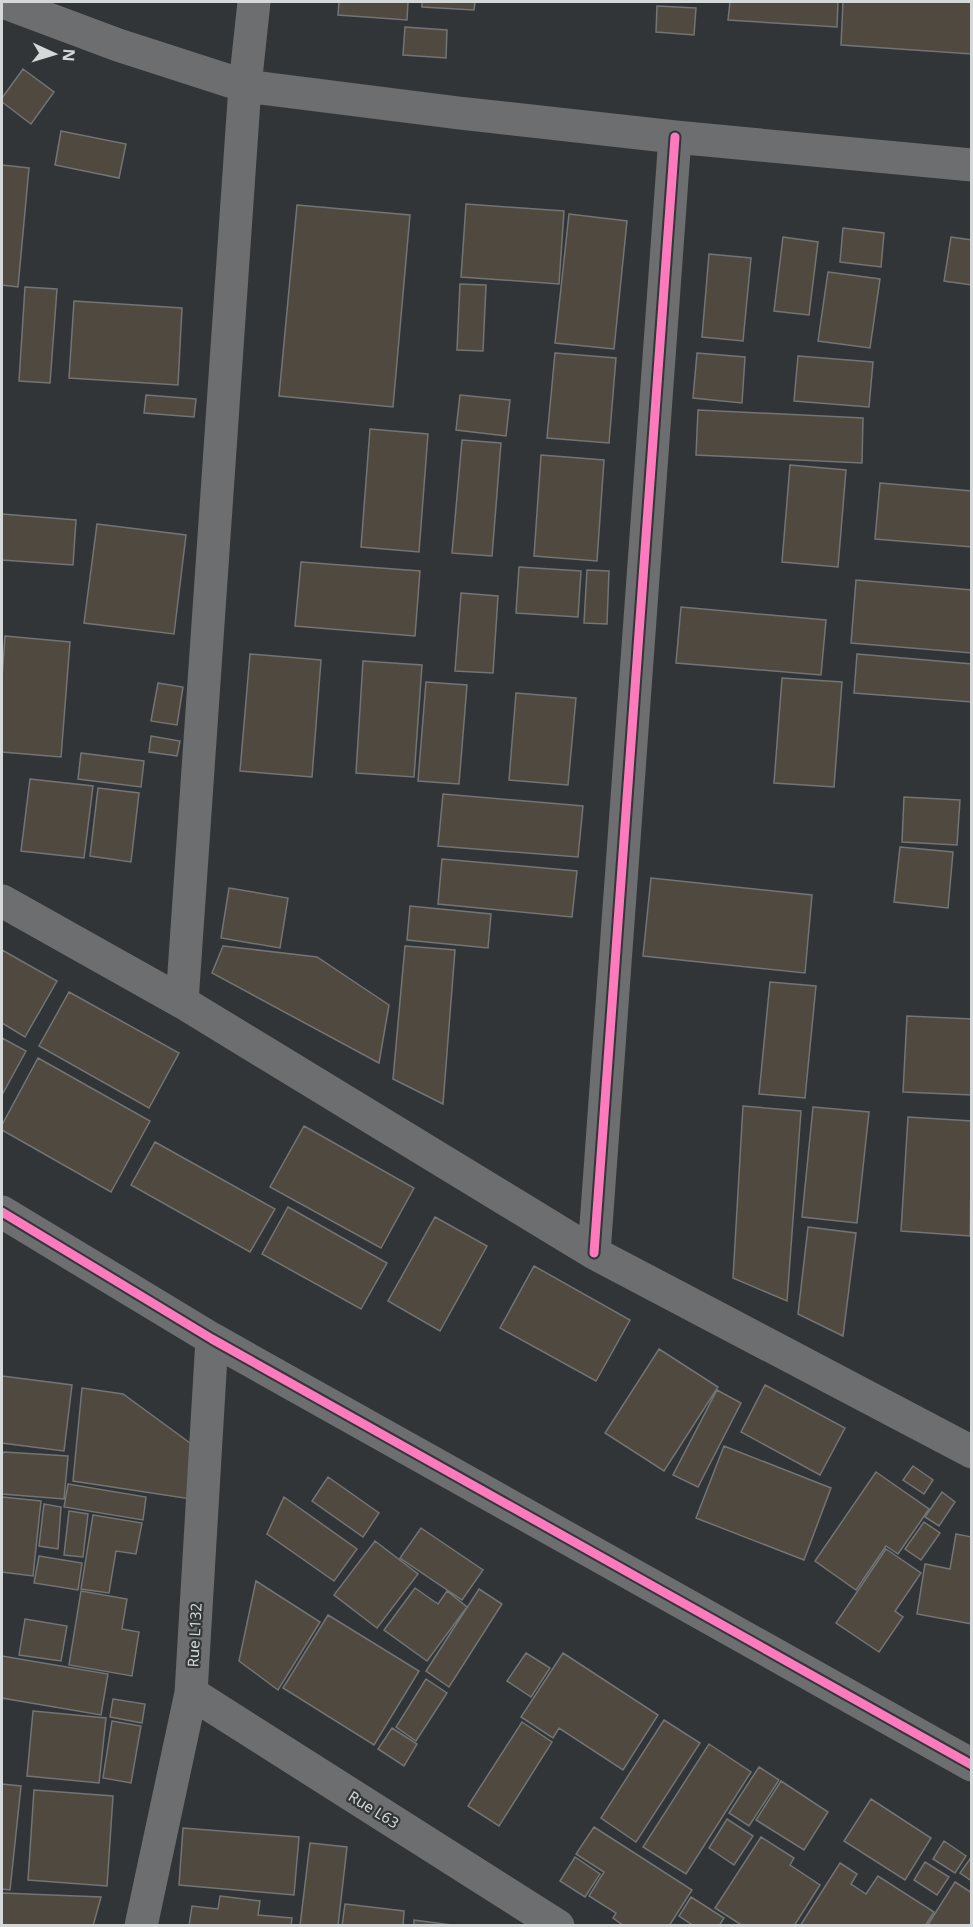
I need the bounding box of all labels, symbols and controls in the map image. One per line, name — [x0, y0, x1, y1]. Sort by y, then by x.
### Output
north arrow — [24, 24, 84, 84]
text: N — [58, 48, 80, 62]
street label: Rue L132 — [182, 1602, 206, 1668]
street label: Rue L63 — [345, 1786, 403, 1832]

